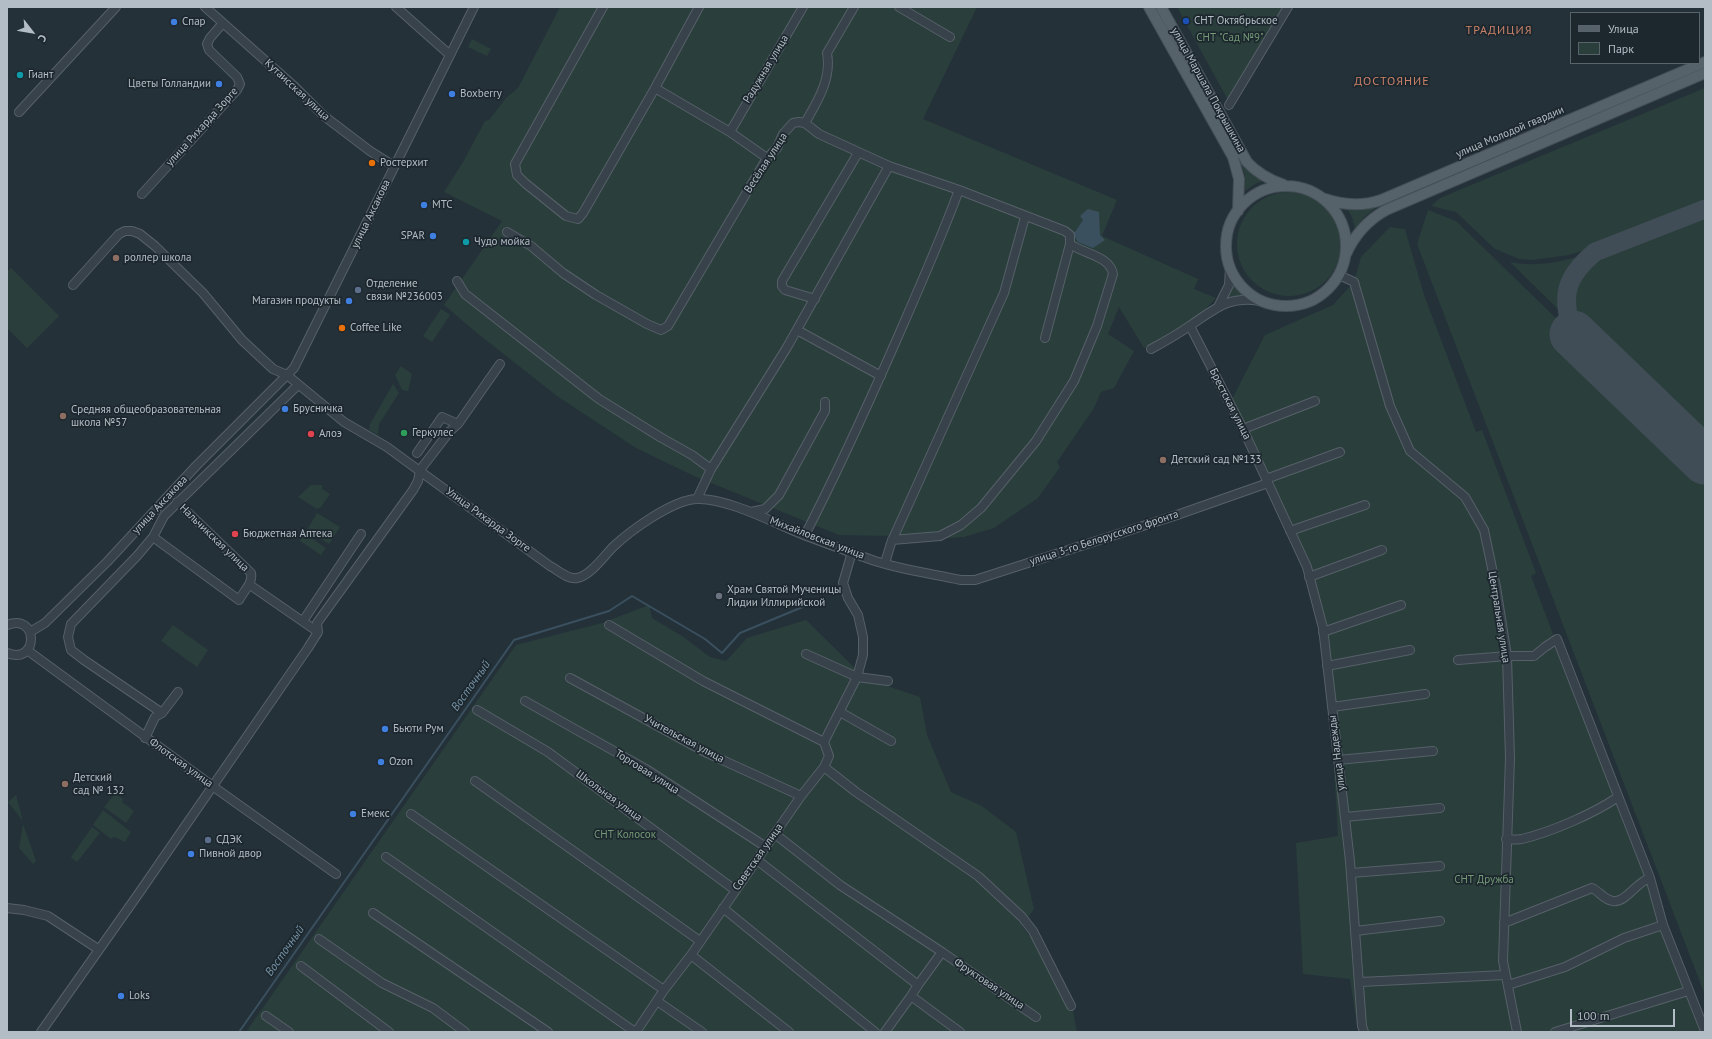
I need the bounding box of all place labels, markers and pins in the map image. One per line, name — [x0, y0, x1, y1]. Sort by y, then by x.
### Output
place label: СНТ Октябрьское — [1194, 14, 1278, 28]
place label: Спар — [182, 15, 206, 29]
marker: СНТ Октябрьское — [1181, 16, 1191, 26]
marker: Спар — [169, 17, 179, 27]
place label: Гиант — [28, 68, 53, 82]
marker: Гиант — [15, 70, 25, 80]
place label: Цветы Голландии — [128, 77, 211, 91]
marker: Цветы Голландии — [214, 79, 224, 89]
place label: Boxberry — [460, 87, 502, 101]
marker: Boxberry — [447, 89, 457, 99]
place label: Ростерхит — [380, 156, 428, 170]
marker: Ростерхит — [367, 158, 377, 168]
place label: МТС — [432, 198, 453, 212]
marker: МТС — [419, 200, 429, 210]
place label: SPAR — [401, 229, 425, 243]
marker: SPAR — [428, 231, 438, 241]
place label: Чудо мойка — [474, 235, 530, 249]
marker: Чудо мойка — [461, 237, 471, 247]
place label: роллер школа — [124, 251, 191, 265]
marker: роллер школа — [111, 253, 121, 263]
place label: Отделение связи №236003 — [366, 277, 443, 303]
marker: Отделение связи №236003 — [353, 285, 363, 295]
place label: Магазин продукты — [252, 294, 341, 308]
marker: Магазин продукты — [344, 296, 354, 306]
place label: Coffee Like — [350, 321, 402, 335]
marker: Coffee Like — [337, 323, 347, 333]
place label: Брусничка — [293, 402, 343, 416]
place label: Средняя общеобразовательная школа №57 — [71, 403, 221, 429]
marker: Брусничка — [280, 404, 290, 414]
marker: Средняя общеобразовательная школа №57 — [58, 411, 68, 421]
place label: Геркулес — [412, 426, 453, 440]
place label: Алоэ — [319, 427, 342, 441]
marker: Геркулес — [399, 428, 409, 438]
marker: Алоэ — [306, 429, 316, 439]
place label: Детский сад №133 — [1171, 453, 1262, 467]
marker: Детский сад №133 — [1158, 455, 1168, 465]
place label: Бюджетная Аптека — [243, 527, 332, 541]
marker: Бюджетная Аптека — [230, 529, 240, 539]
place label: Храм Святой Мученицы Лидии Иллирийской — [727, 583, 841, 609]
marker: Храм Святой Мученицы Лидии Иллирийской — [714, 591, 724, 601]
place label: Бьюти Рум — [393, 722, 444, 736]
marker: Бьюти Рум — [380, 724, 390, 734]
place label: Ozon — [389, 755, 413, 769]
marker: Ozon — [376, 757, 386, 767]
place label: Детский сад № 132 — [73, 771, 124, 797]
marker: Детский сад № 132 — [60, 779, 70, 789]
place label: Емекс — [361, 807, 390, 821]
marker: Емекс — [348, 809, 358, 819]
place label: СДЭК — [216, 833, 242, 847]
marker: СДЭК — [203, 835, 213, 845]
place label: Пивной двор — [199, 847, 262, 861]
marker: Пивной двор — [186, 849, 196, 859]
place label: Loks — [129, 989, 150, 1003]
marker: Loks — [116, 991, 126, 1001]

